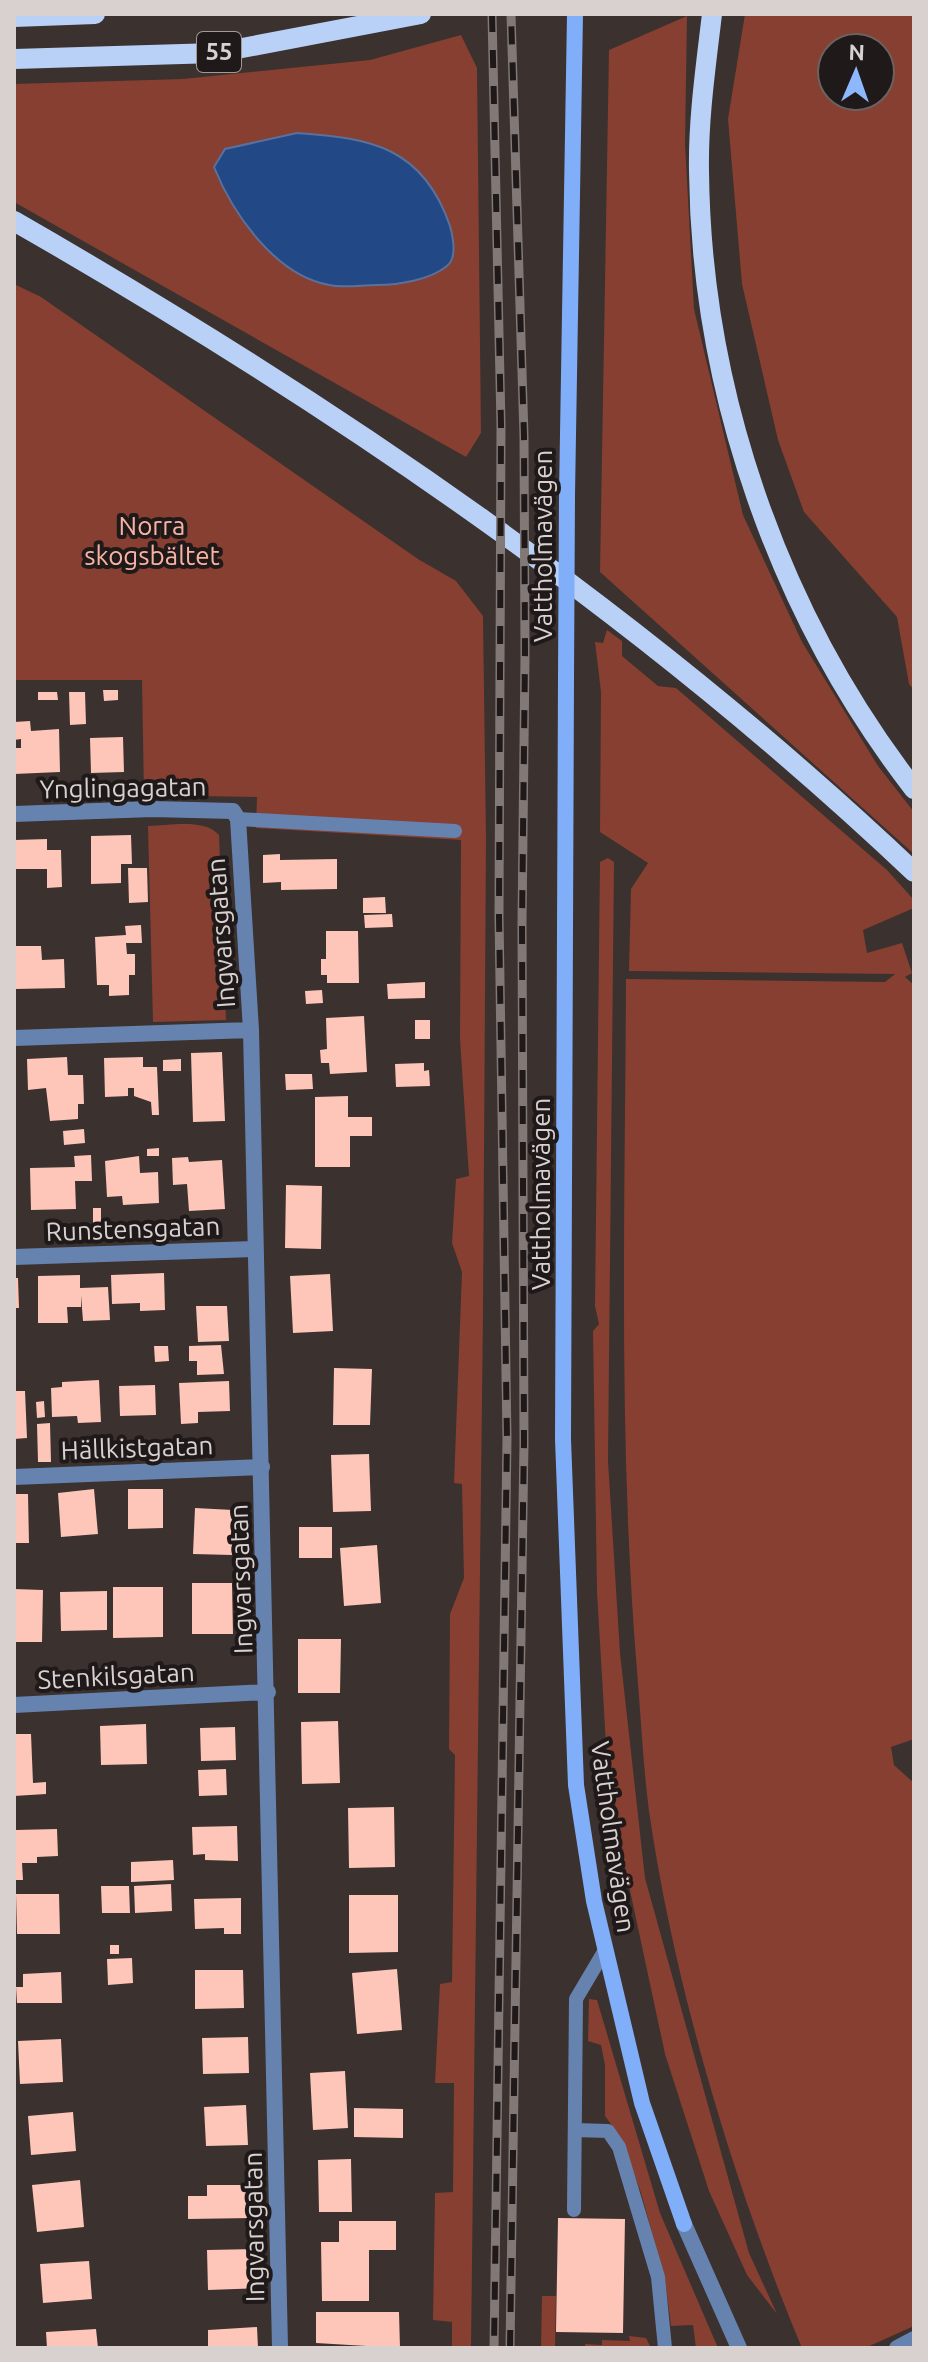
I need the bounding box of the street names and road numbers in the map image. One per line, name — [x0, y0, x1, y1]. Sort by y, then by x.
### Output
road number: 55 — [197, 32, 241, 72]
street label: Vattholmavägen — [528, 450, 557, 642]
street label: Ynglingagatan — [39, 772, 207, 803]
street label: Ingvarsgatan — [201, 857, 240, 1009]
street label: Vattholmavägen — [526, 1098, 555, 1290]
street label: Runstensgatan — [45, 1211, 221, 1246]
street label: Hällkistgatan — [60, 1430, 214, 1465]
street label: Ingvarsgatan — [223, 1503, 258, 1655]
street label: Stenkilsgatan — [37, 1657, 195, 1694]
street label: Vattholmavägen — [586, 1740, 641, 1934]
street label: Ingvarsgatan — [238, 2152, 269, 2302]

